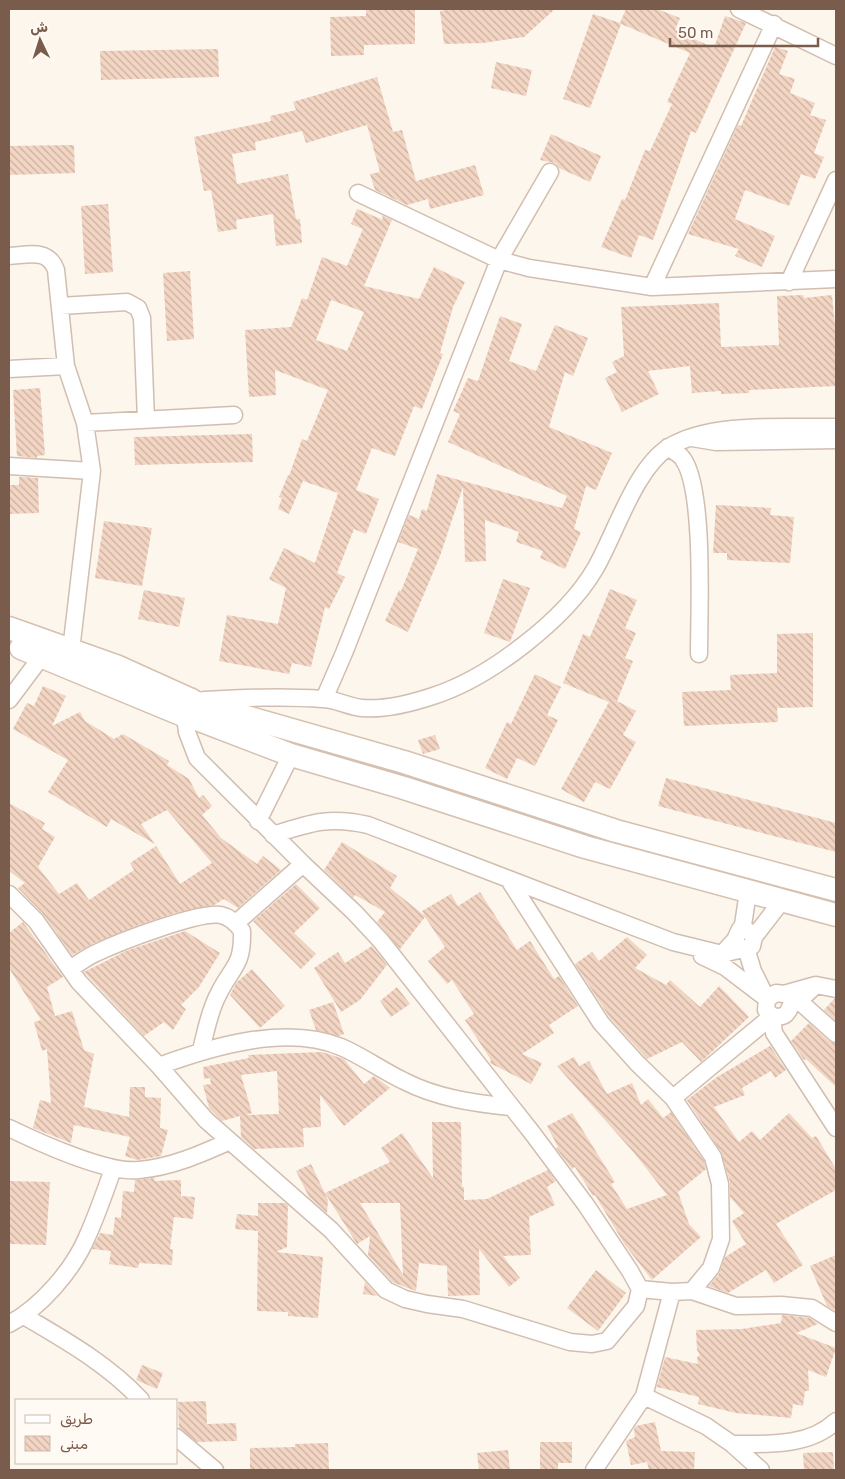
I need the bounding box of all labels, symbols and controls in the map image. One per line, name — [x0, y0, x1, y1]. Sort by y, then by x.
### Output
north arrow — [15, 15, 65, 65]
scale bar — [670, 15, 818, 47]
text: ش — [30, 18, 49, 37]
text: 50 m — [678, 24, 713, 42]
legend — [15, 1399, 178, 1464]
text: طريق — [60, 1410, 93, 1428]
text: مبنى — [60, 1435, 88, 1453]

